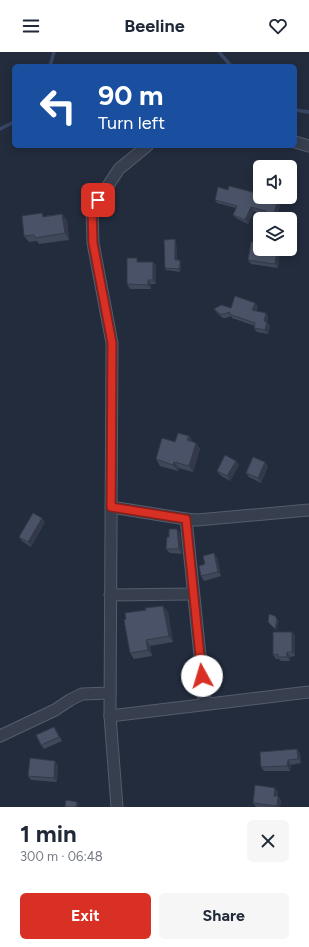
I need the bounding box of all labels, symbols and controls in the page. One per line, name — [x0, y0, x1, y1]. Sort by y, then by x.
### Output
icon: menu — [20, 15, 42, 37]
text: Beeline — [124, 15, 185, 37]
icon: heart — [267, 15, 289, 37]
text: 90 m — [98, 78, 163, 112]
icon: left — [32, 80, 84, 132]
text: Turn left — [98, 112, 165, 134]
map controls — [253, 160, 297, 256]
button: sound — [253, 160, 297, 204]
pin — [81, 183, 115, 217]
icon: arrive — [87, 189, 109, 211]
button: layers — [253, 212, 297, 256]
position arrow — [181, 655, 223, 697]
text: 1 min — [20, 819, 77, 848]
button: close — [247, 820, 289, 862]
text: 300 m · 06:48 — [20, 849, 103, 864]
button: Exit — [20, 893, 151, 939]
button: Share — [159, 893, 289, 939]

